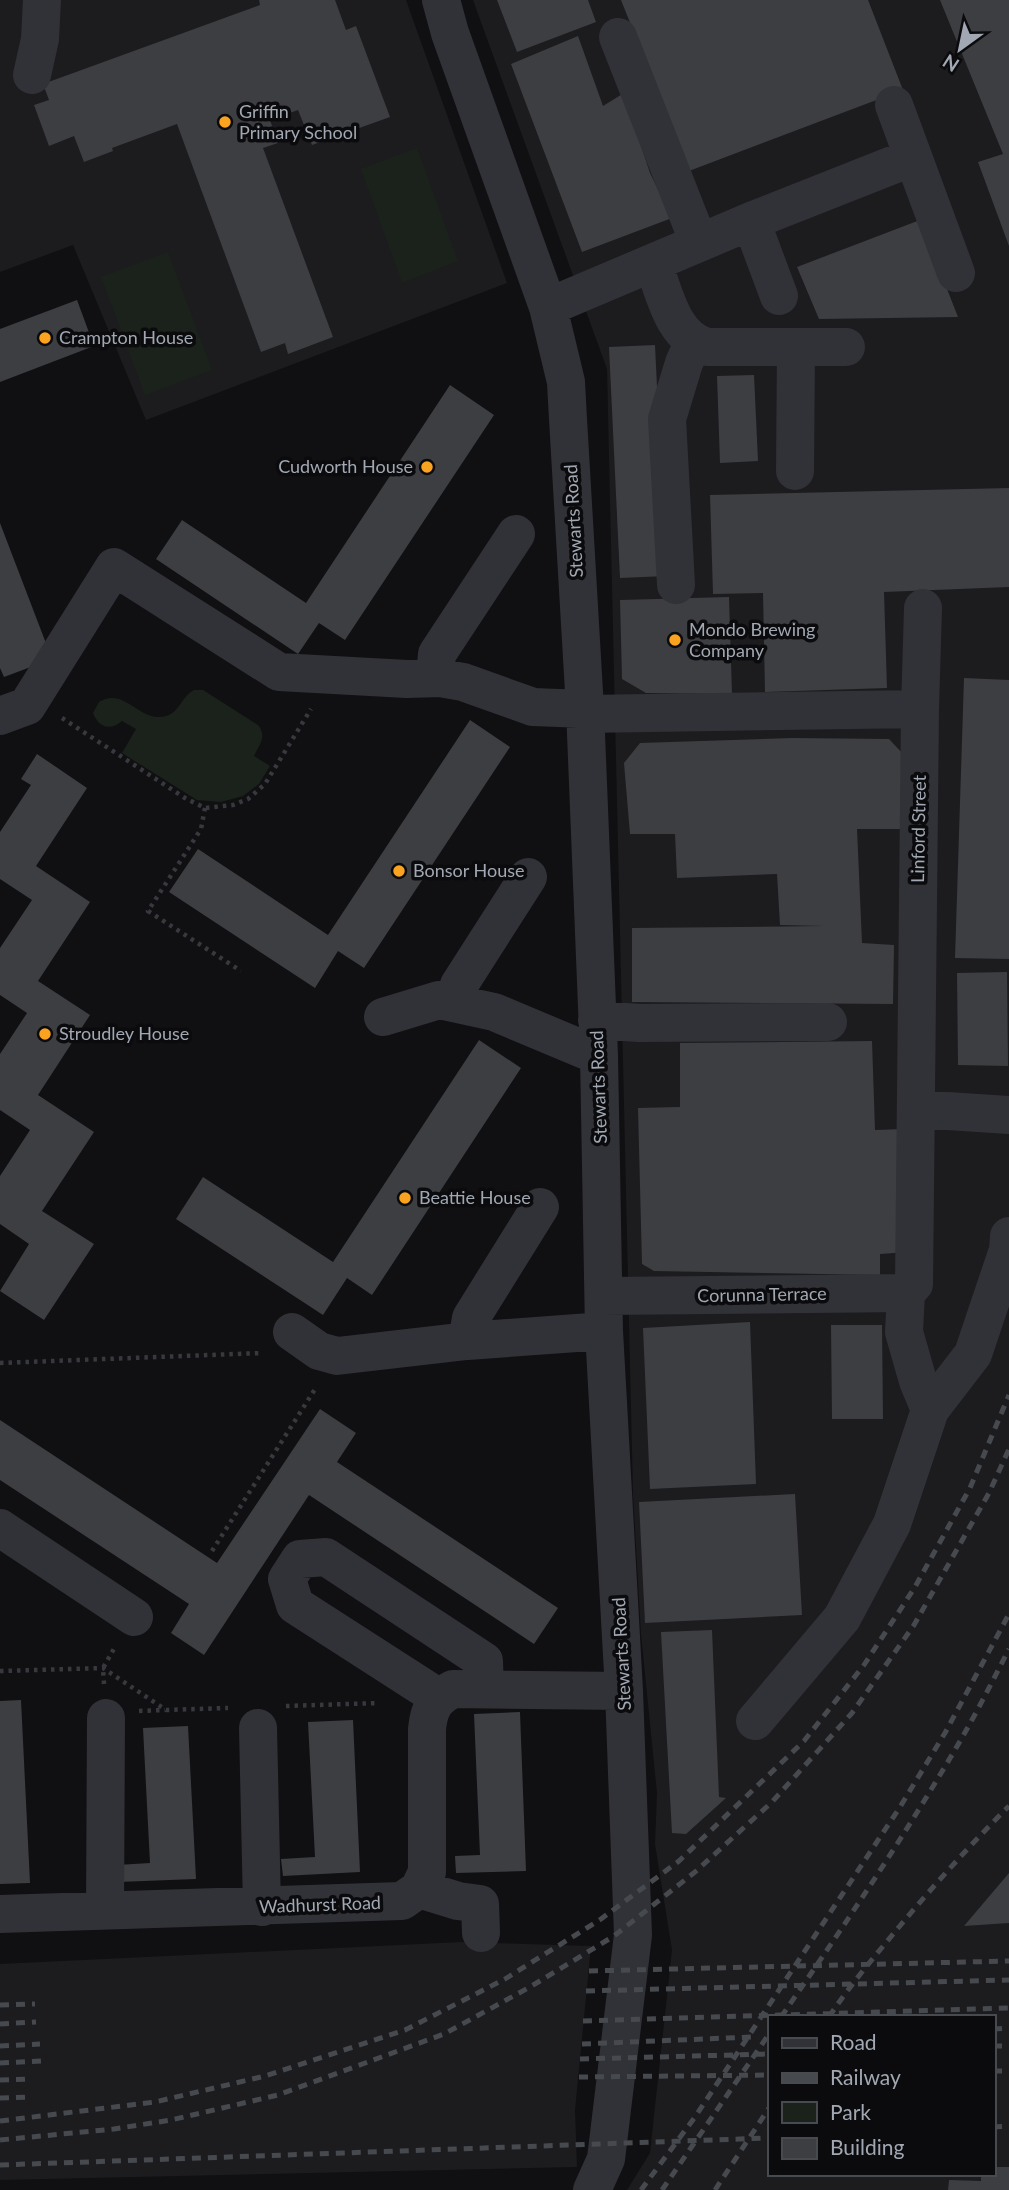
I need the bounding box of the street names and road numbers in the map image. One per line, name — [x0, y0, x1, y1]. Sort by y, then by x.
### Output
street label: Stewarts Road — [559, 464, 587, 578]
street label: Linford Street — [906, 774, 930, 883]
street label: Stewarts Road — [585, 1030, 611, 1144]
street label: Corunna Terrace — [697, 1282, 827, 1306]
street label: Stewarts Road — [607, 1597, 635, 1711]
street label: Wadhurst Road — [259, 1891, 381, 1917]

